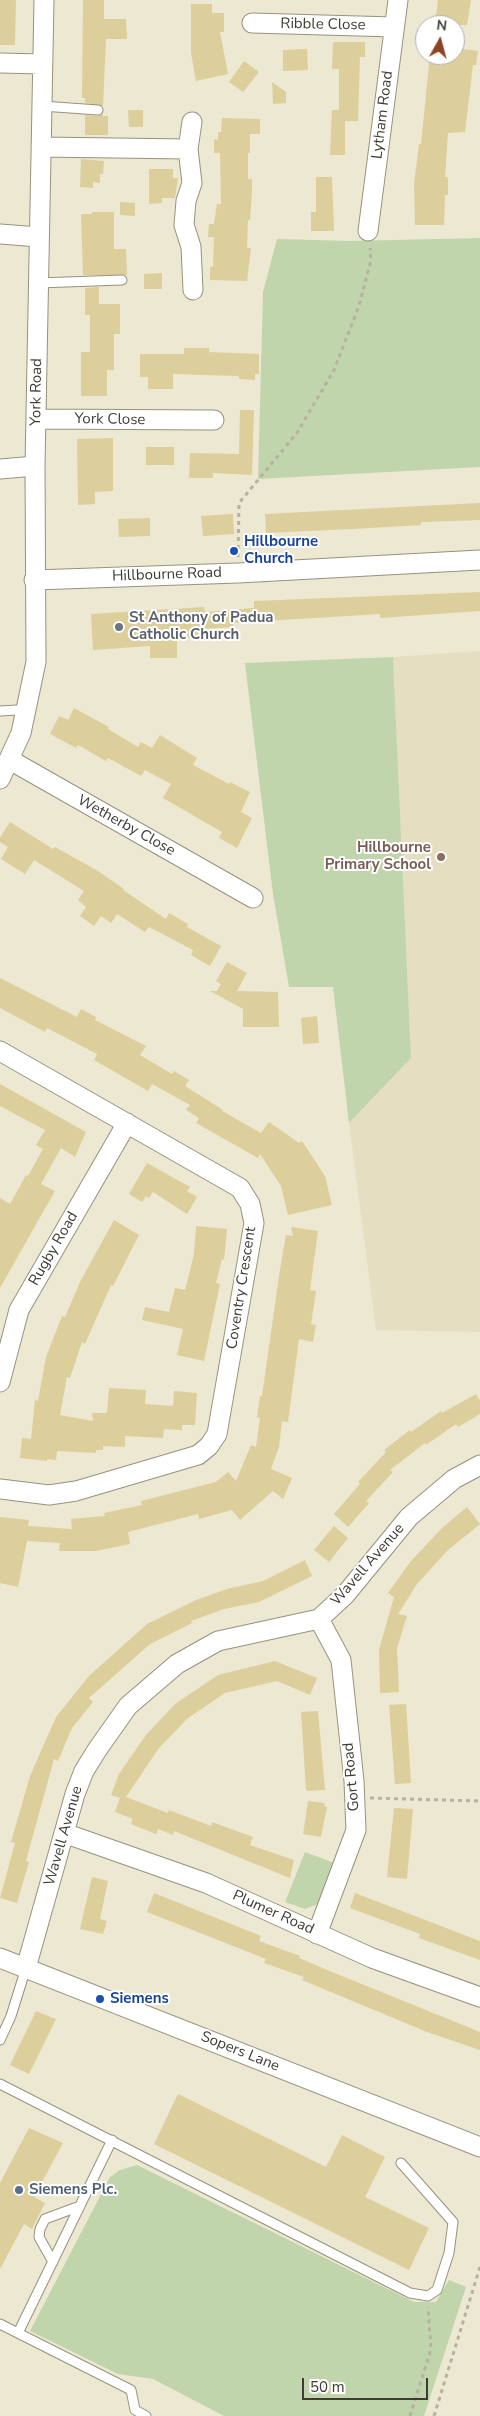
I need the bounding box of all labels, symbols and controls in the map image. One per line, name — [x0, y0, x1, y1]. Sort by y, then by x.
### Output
street label: Ribble Close — [280, 15, 366, 35]
north arrow — [415, 15, 465, 65]
text: N — [435, 16, 448, 36]
street label: Lytham Road — [369, 70, 397, 160]
street label: York Road — [27, 358, 47, 426]
street label: York Close — [74, 410, 146, 430]
place label: Hillbourne Church — [244, 533, 318, 568]
marker: Hillbourne Church — [228, 545, 240, 557]
street label: Hillbourne Road — [112, 564, 222, 586]
place label: St Anthony of Padua Catholic Church — [129, 609, 274, 644]
marker: St Anthony of Padua Catholic Church — [113, 621, 125, 633]
street label: Wetherby Close — [74, 792, 178, 860]
place label: Hillbourne Primary School — [325, 839, 431, 874]
marker: Hillbourne Primary School — [435, 851, 447, 863]
street label: Rugby Road — [26, 1209, 82, 1289]
street label: Coventry Crescent — [223, 1226, 261, 1350]
street label: Wavell Avenue — [327, 1520, 409, 1610]
street label: Gort Road — [340, 1742, 364, 1812]
street label: Wavell Avenue — [41, 1784, 87, 1888]
street label: Plumer Road — [229, 1887, 317, 1939]
place label: Siemens — [110, 1990, 169, 2008]
marker: Siemens — [94, 1993, 106, 2005]
street label: Sopers Lane — [198, 2028, 282, 2076]
place label: Siemens Plc. — [29, 2181, 117, 2199]
marker: Siemens Plc. — [13, 2184, 25, 2196]
scale bar — [305, 2368, 431, 2400]
text: 50 m — [310, 2377, 345, 2397]

